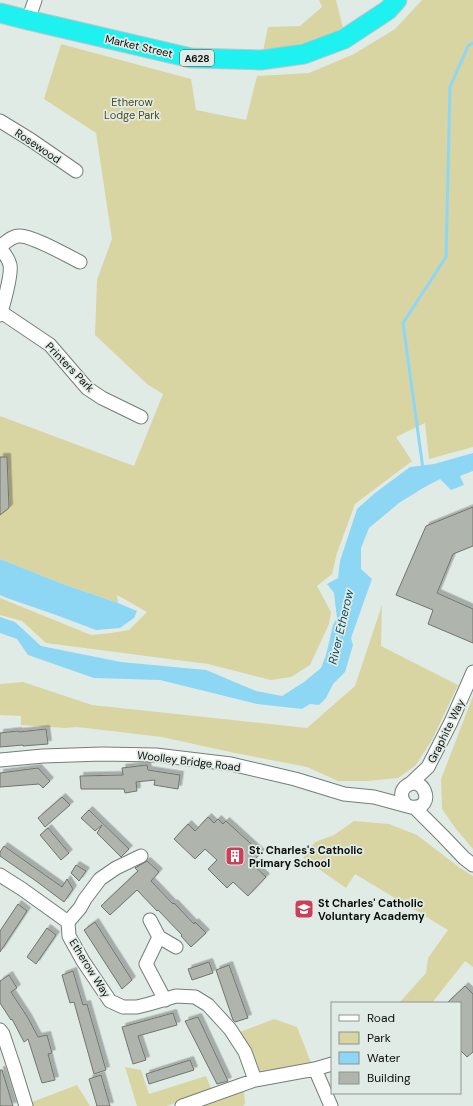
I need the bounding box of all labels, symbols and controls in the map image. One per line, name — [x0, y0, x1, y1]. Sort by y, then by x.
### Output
street label: Market Street — [104, 31, 174, 61]
road number: A628 — [180, 50, 214, 66]
park label: Etherow Lodge Park — [104, 95, 160, 122]
street label: Rosewood — [12, 126, 64, 167]
street label: Printers Park — [43, 339, 98, 395]
water label: River Etherow — [325, 587, 358, 666]
street label: Graphite Way — [424, 697, 468, 765]
street label: Woolley Bridge Road — [137, 748, 242, 774]
place label: St. Charles's Catholic Primary School — [249, 843, 363, 870]
building icon: St. Charles's Catholic Primary School — [224, 845, 246, 867]
place label: St Charles' Catholic Voluntary Academy — [318, 896, 425, 923]
school or university icon: St Charles' Catholic Voluntary Academy — [293, 898, 315, 920]
street label: Etherow Way — [66, 936, 114, 1000]
legend — [331, 1002, 461, 1094]
text: Road — [367, 1010, 395, 1026]
text: Park — [367, 1030, 391, 1046]
text: Water — [367, 1050, 401, 1066]
text: Building — [367, 1070, 411, 1086]

